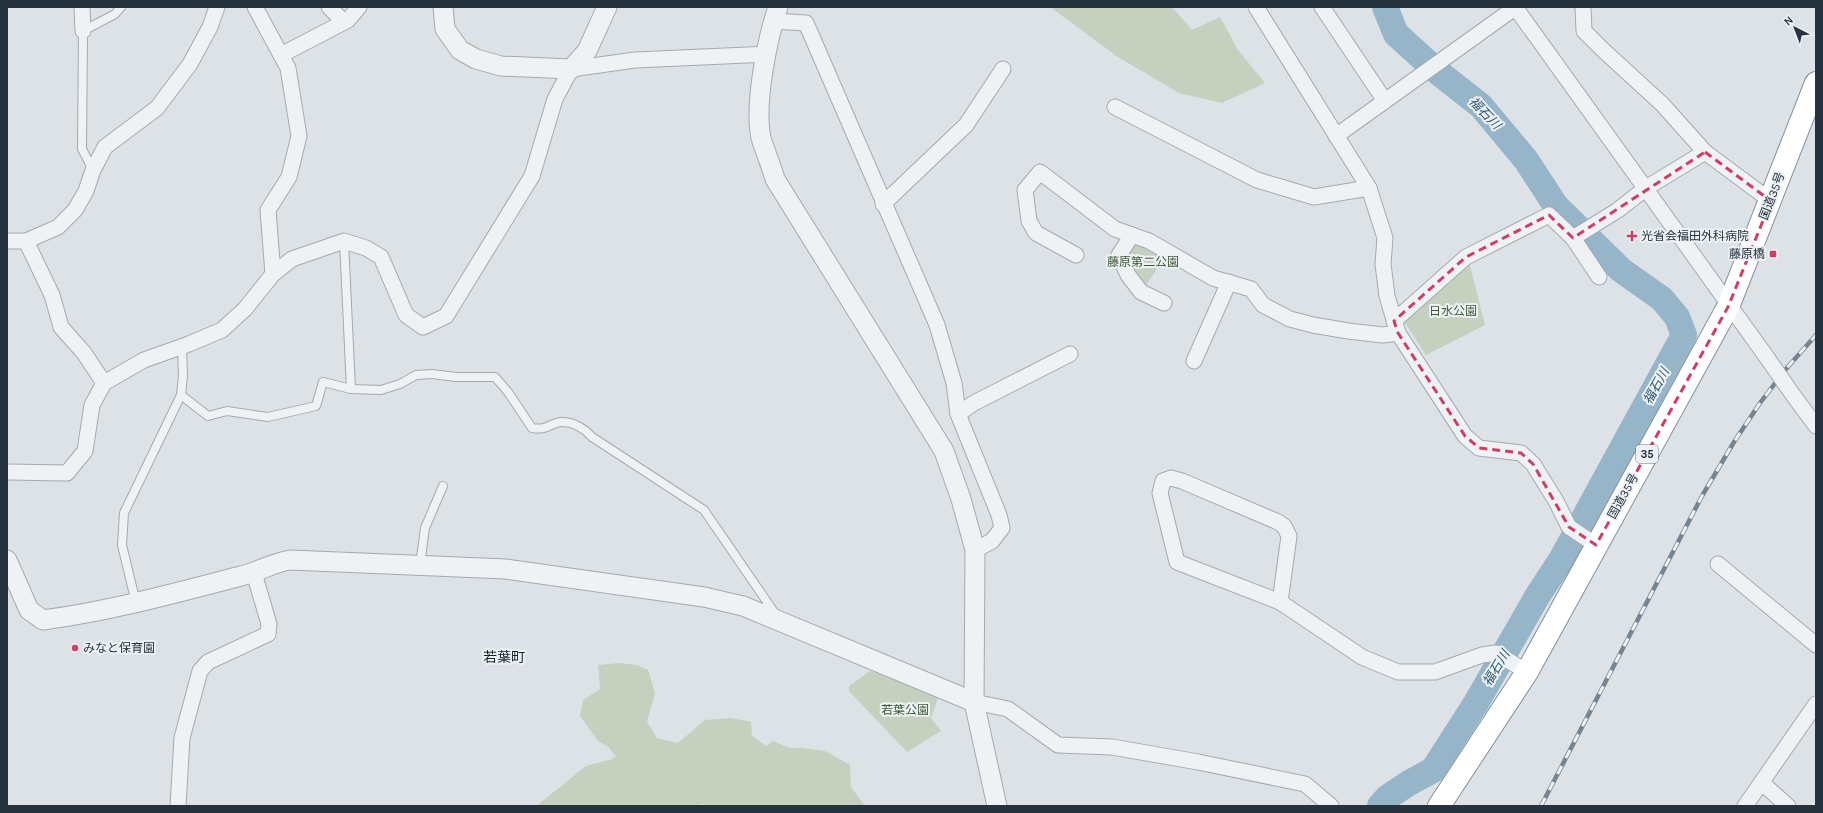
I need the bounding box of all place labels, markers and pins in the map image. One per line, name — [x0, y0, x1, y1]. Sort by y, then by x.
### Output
place label: 光省会福田外科病院 — [1641, 229, 1749, 243]
marker: 光省会福田外科病院 — [1626, 230, 1638, 242]
place label: 藤原橋 — [1729, 247, 1765, 261]
marker: 藤原橋 — [1768, 249, 1778, 259]
place label: みなと保育園 — [83, 641, 155, 655]
marker: みなと保育園 — [70, 643, 80, 653]

